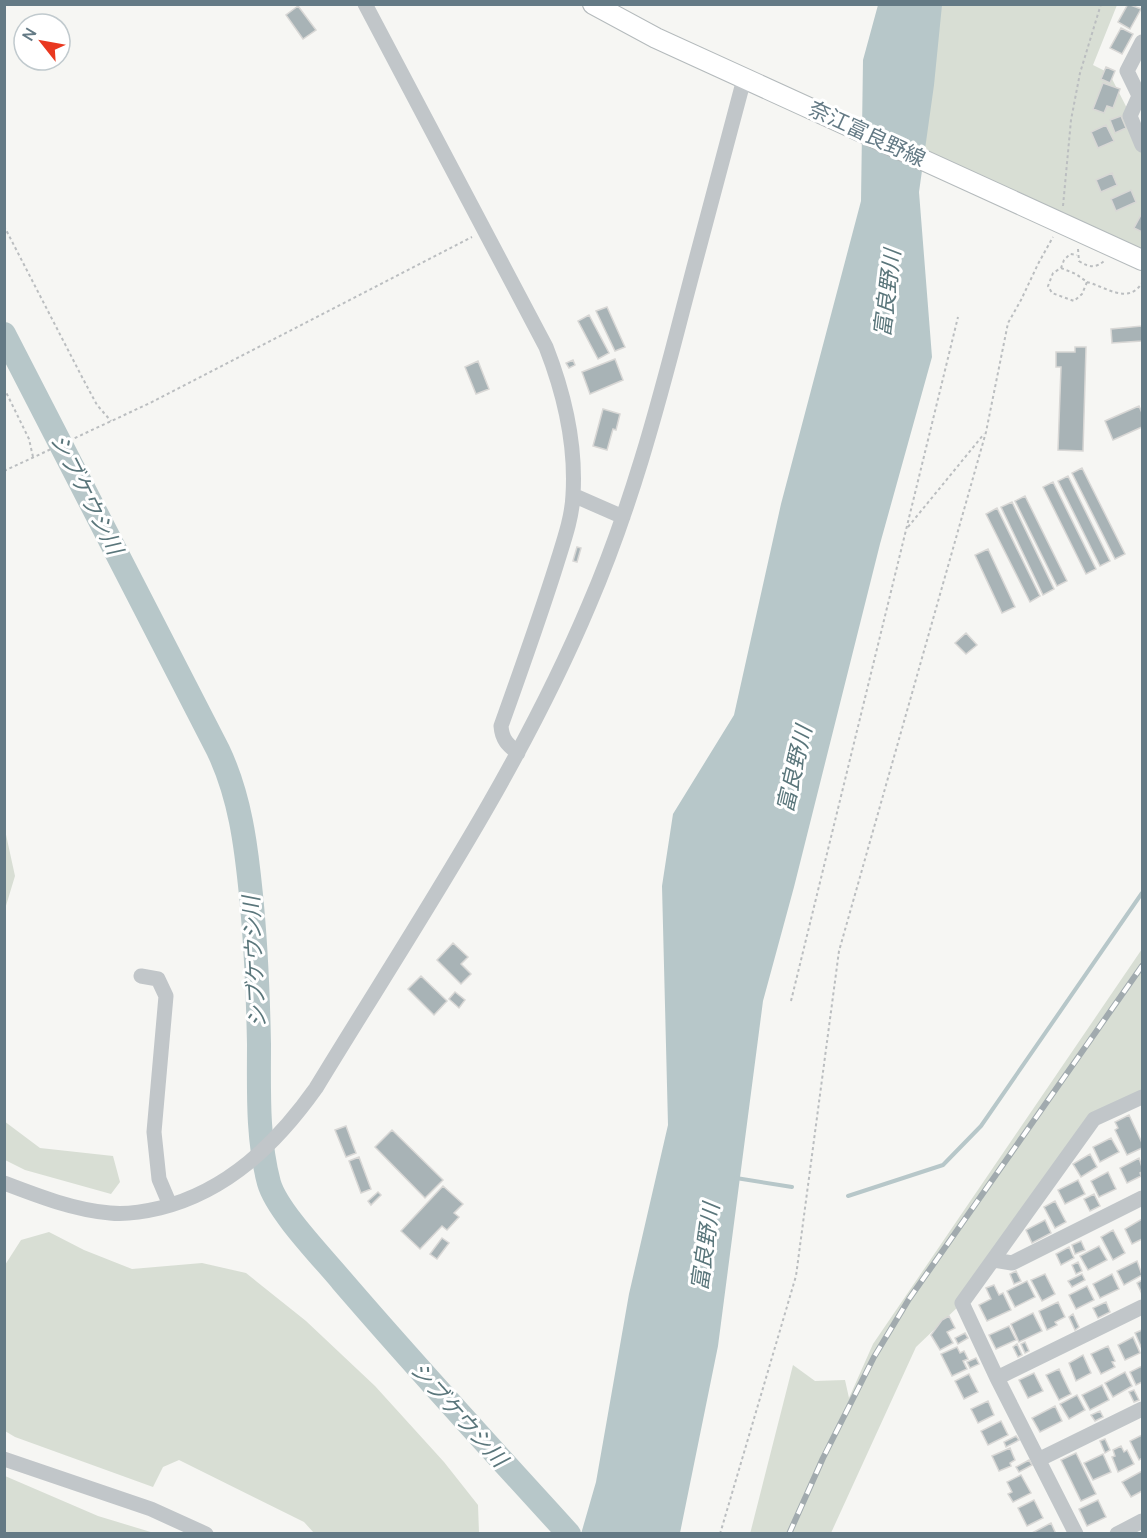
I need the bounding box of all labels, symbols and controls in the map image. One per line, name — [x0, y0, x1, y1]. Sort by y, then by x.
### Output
north arrow — [12, 12, 72, 72]
text: N — [17, 24, 42, 45]
street label: 奈江富良野線 — [804, 94, 930, 172]
water label: 富良野川 — [867, 246, 907, 339]
water label: シブケウシ川 — [44, 428, 131, 561]
water label: 富良野川 — [769, 721, 819, 815]
water label: シブケウシ川 — [235, 893, 272, 1029]
water label: 富良野川 — [684, 1199, 726, 1293]
water label: シブケウシ川 — [404, 1355, 516, 1475]

